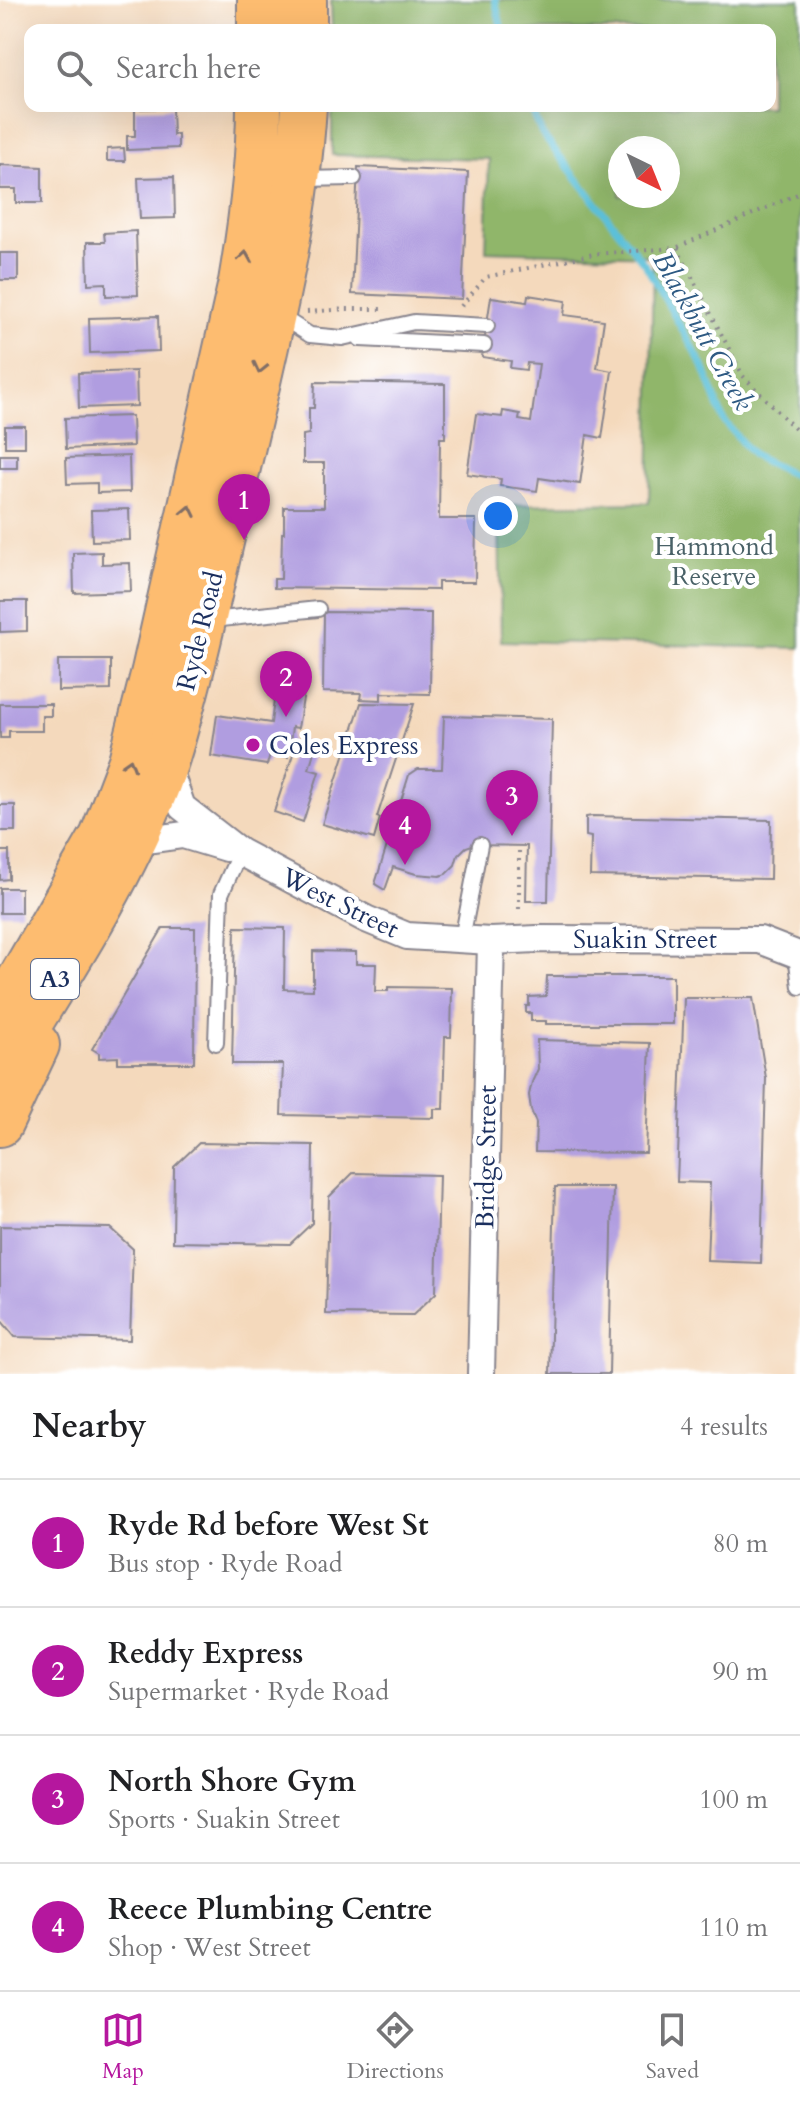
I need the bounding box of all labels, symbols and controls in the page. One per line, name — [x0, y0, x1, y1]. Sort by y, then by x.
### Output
search box — [24, 24, 776, 112]
icon: search — [52, 46, 96, 90]
text: Search here — [116, 48, 261, 89]
north arrow — [608, 136, 680, 208]
water label: Blackbutt Creek — [644, 245, 762, 418]
one-way arrow — [236, 251, 253, 264]
one-way arrow — [252, 360, 269, 374]
pin: 1 — [218, 474, 270, 540]
your location — [478, 496, 518, 536]
one-way arrow — [180, 505, 197, 518]
park label: Hammond Reserve — [654, 529, 774, 594]
street label: Ryde Road — [168, 568, 232, 694]
pin: 2 — [260, 651, 312, 717]
place label: Coles Express — [269, 728, 419, 763]
marker: Coles Express — [244, 736, 262, 754]
one-way arrow — [120, 758, 136, 771]
pin: 3 — [486, 770, 538, 836]
pin: 4 — [379, 799, 431, 865]
street label: West Street — [274, 859, 405, 947]
street label: Suakin Street — [573, 922, 717, 957]
road number: A3 — [31, 959, 79, 999]
street label: Bridge Street — [467, 1085, 505, 1229]
text: Nearby — [32, 1403, 147, 1449]
text: 4 results — [680, 1409, 768, 1444]
text: Ryde Rd before West St — [108, 1505, 429, 1546]
text: 1 — [51, 1526, 65, 1561]
text: 80 m — [712, 1526, 768, 1561]
text: Bus stop · Ryde Road — [108, 1546, 343, 1581]
text: Reddy Express — [108, 1633, 303, 1674]
text: 2 — [51, 1654, 65, 1689]
text: 90 m — [712, 1654, 768, 1689]
text: Supermarket · Ryde Road — [108, 1674, 389, 1709]
text: North Shore Gym — [108, 1761, 356, 1802]
text: 3 — [51, 1782, 65, 1817]
text: 100 m — [699, 1782, 768, 1817]
text: Sports · Suakin Street — [108, 1802, 340, 1837]
text: Reece Plumbing Centre — [108, 1889, 433, 1930]
text: 4 — [51, 1910, 65, 1945]
text: 110 m — [699, 1910, 768, 1945]
text: Shop · West Street — [108, 1930, 311, 1965]
tab: Map — [101, 2008, 145, 2086]
tab: Directions — [347, 2008, 444, 2086]
tab: Saved — [646, 2008, 699, 2086]

